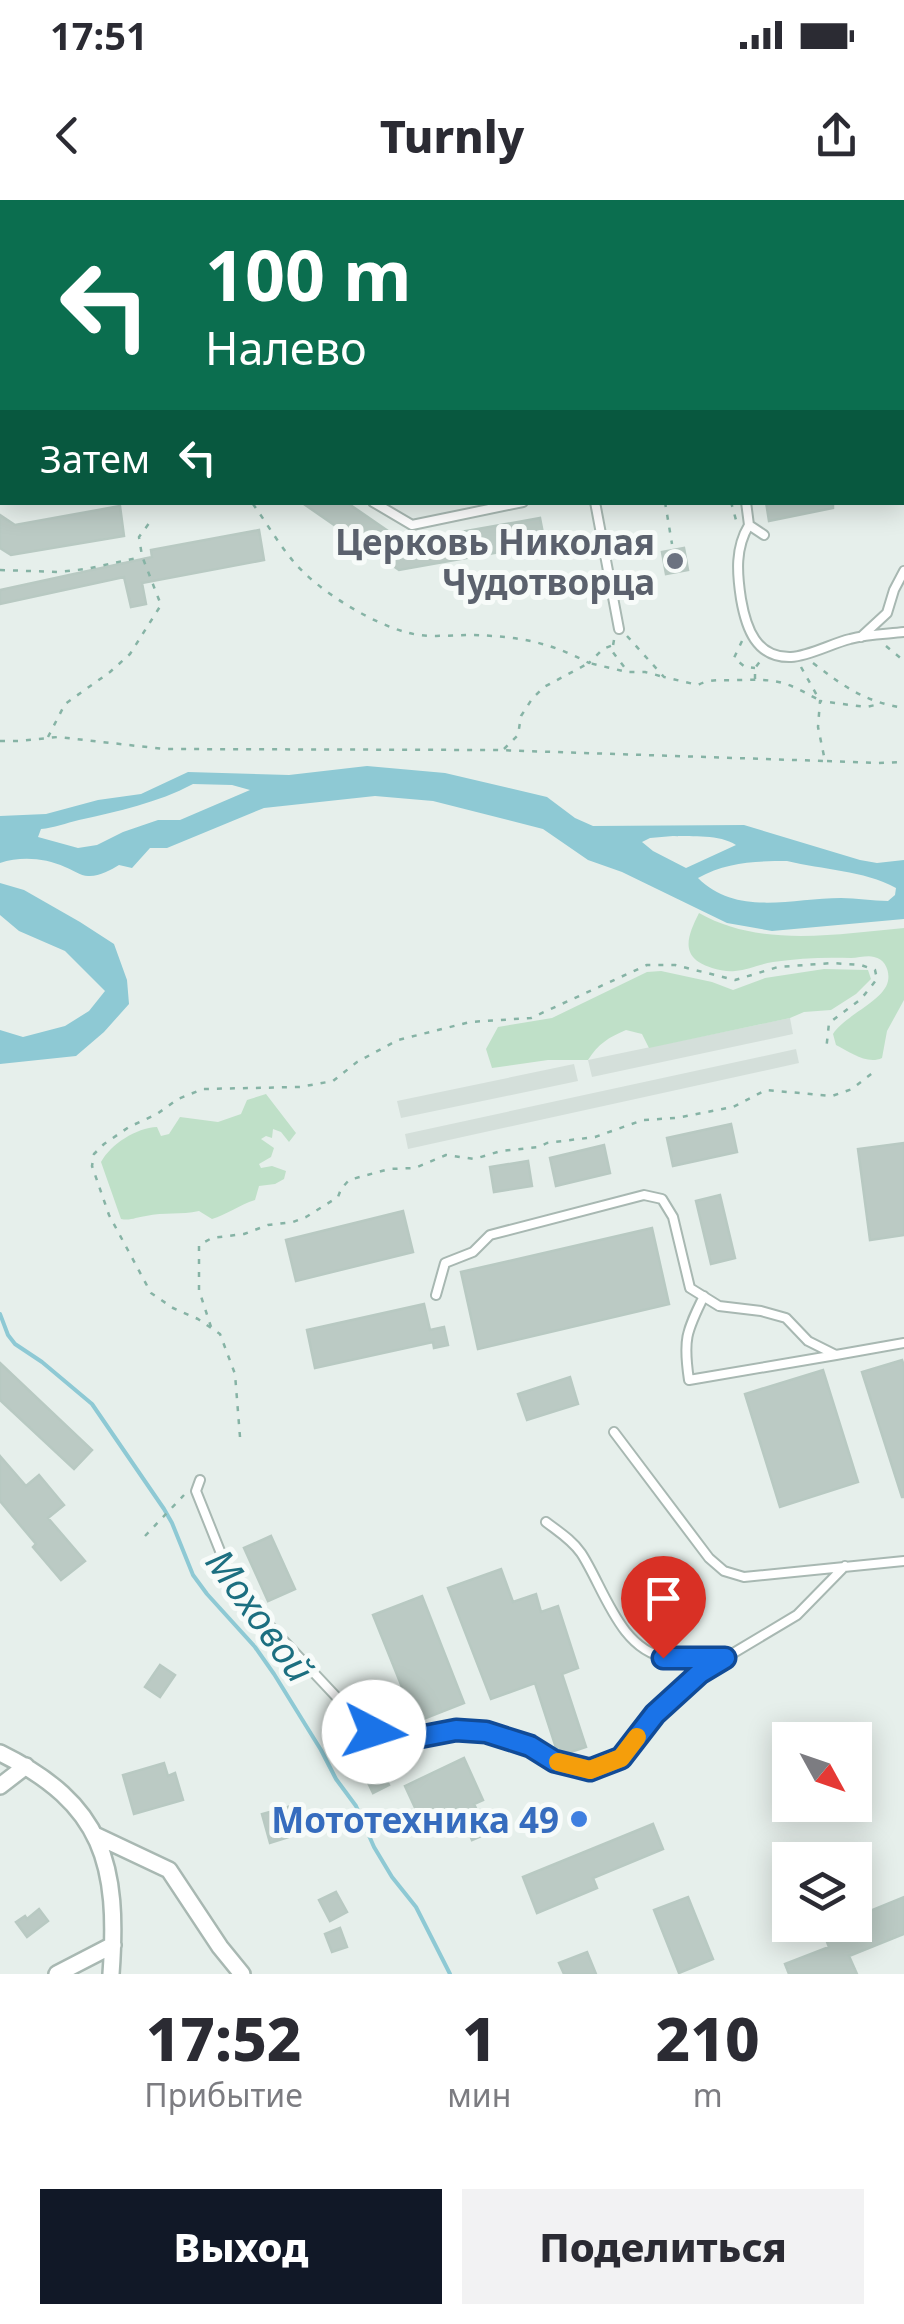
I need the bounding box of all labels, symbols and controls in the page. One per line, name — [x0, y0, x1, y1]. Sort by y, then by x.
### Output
text: 17:51 — [50, 9, 148, 61]
text: Turnly — [380, 105, 524, 166]
icon: back — [40, 108, 95, 163]
icon: share — [809, 108, 864, 163]
text: 100 m — [205, 226, 412, 322]
icon: left — [40, 240, 170, 370]
text: Налево — [205, 317, 367, 378]
icon: left — [170, 430, 225, 485]
text: Затем — [40, 432, 150, 484]
place label: Церковь Николая Чудотворца — [335, 518, 655, 605]
marker: Церковь Николая Чудотворца — [664, 550, 686, 572]
water label: Моховой — [195, 1538, 327, 1692]
pin — [621, 1556, 706, 1659]
icon: arrive — [636, 1571, 691, 1626]
position arrow — [322, 1680, 426, 1784]
north arrow — [772, 1722, 872, 1822]
map controls — [772, 1722, 872, 1942]
place label: Мототехника 49 — [271, 1796, 559, 1843]
marker: Мототехника 49 — [568, 1808, 590, 1830]
button: layers — [772, 1842, 872, 1942]
text: 17:52 — [146, 1997, 302, 2079]
text: 1 — [462, 1997, 497, 2079]
text: 210 — [656, 1997, 760, 2079]
text: Прибытие — [144, 2073, 303, 2116]
text: мин — [447, 2073, 511, 2116]
text: m — [693, 2073, 723, 2116]
button: Выход — [40, 2189, 442, 2304]
button: Поделиться — [462, 2189, 864, 2304]

